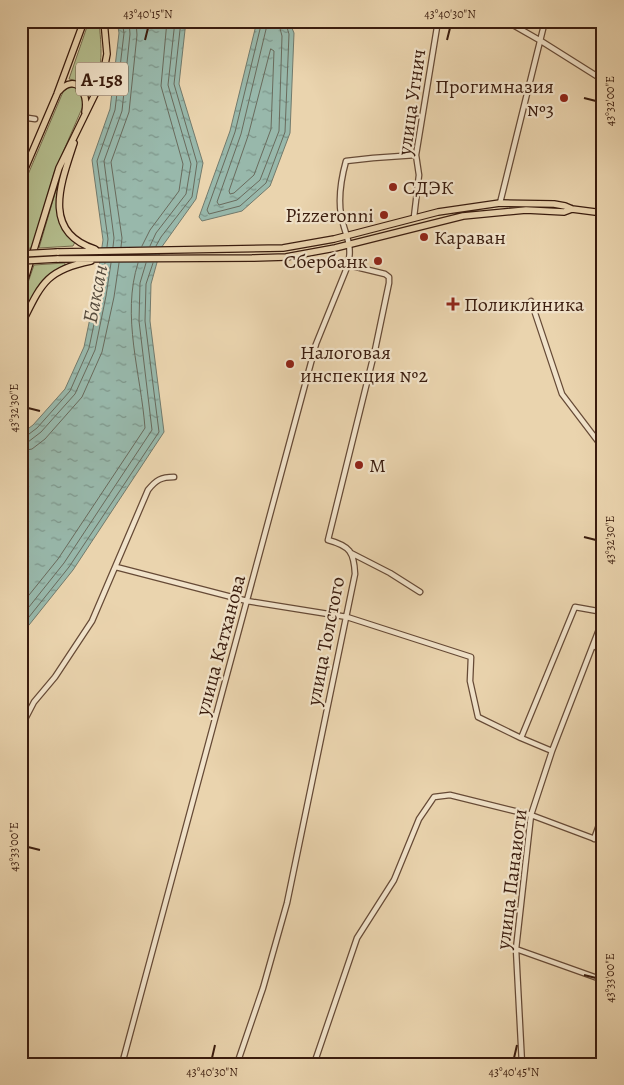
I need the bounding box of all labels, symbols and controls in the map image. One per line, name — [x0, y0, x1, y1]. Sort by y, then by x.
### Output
text: 43°40'15"N — [123, 6, 173, 22]
text: 43°40'30"N — [424, 6, 476, 22]
street label: улица Угнич — [391, 47, 432, 158]
road number: А-158 — [76, 62, 128, 96]
place label: Прогимназия №3 — [435, 73, 554, 123]
text: 43°32'00"E — [602, 76, 618, 126]
marker: Прогимназия №3 — [558, 92, 570, 104]
place label: СДЭК — [403, 174, 454, 201]
marker: СДЭК — [387, 181, 399, 193]
place label: Pizzeronni — [285, 202, 374, 229]
marker: Pizzeronni — [378, 209, 390, 221]
place label: Караван — [434, 224, 506, 251]
marker: Караван — [418, 231, 430, 243]
place label: Сбербанк — [284, 248, 368, 275]
marker: Сбербанк — [372, 255, 384, 267]
water label: Баксан — [76, 262, 114, 326]
place label: Поликлиника — [464, 291, 585, 318]
marker: Поликлиника — [446, 297, 460, 311]
place label: Налоговая инспекция №2 — [300, 339, 428, 389]
marker: Налоговая инспекция №2 — [284, 358, 296, 370]
text: 43°32'30"E — [6, 384, 22, 432]
place label: М — [369, 452, 386, 479]
marker: М — [353, 459, 365, 471]
text: 43°32'30"E — [602, 516, 618, 564]
street label: улица Катханова — [188, 571, 252, 720]
street label: улица Толстого — [300, 574, 351, 709]
street label: улица Панаиоти — [489, 807, 534, 952]
text: 43°33'00"E — [6, 822, 22, 872]
text: 43°33'00"E — [602, 953, 618, 1003]
text: 43°40'30"N — [186, 1064, 238, 1080]
text: 43°40'45"N — [489, 1064, 540, 1080]

